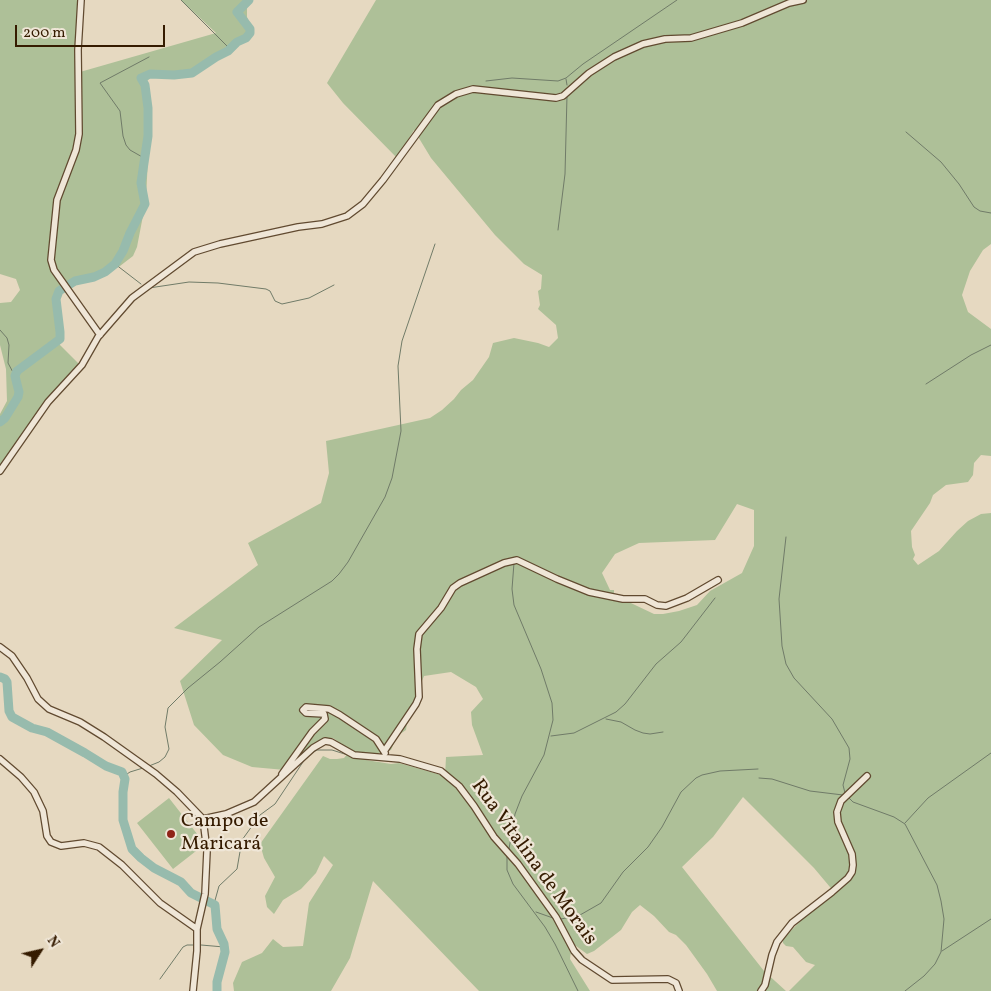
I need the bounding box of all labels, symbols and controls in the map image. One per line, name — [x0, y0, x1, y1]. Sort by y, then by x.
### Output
scale bar — [18, 15, 168, 47]
text: 200 m — [23, 23, 66, 44]
street label: Rua Vitalina de Morais — [465, 775, 601, 951]
place label: Campo de Maricará — [181, 810, 269, 857]
marker: Campo de Maricará — [165, 828, 177, 840]
north arrow — [15, 926, 65, 976]
text: N — [42, 932, 63, 952]

